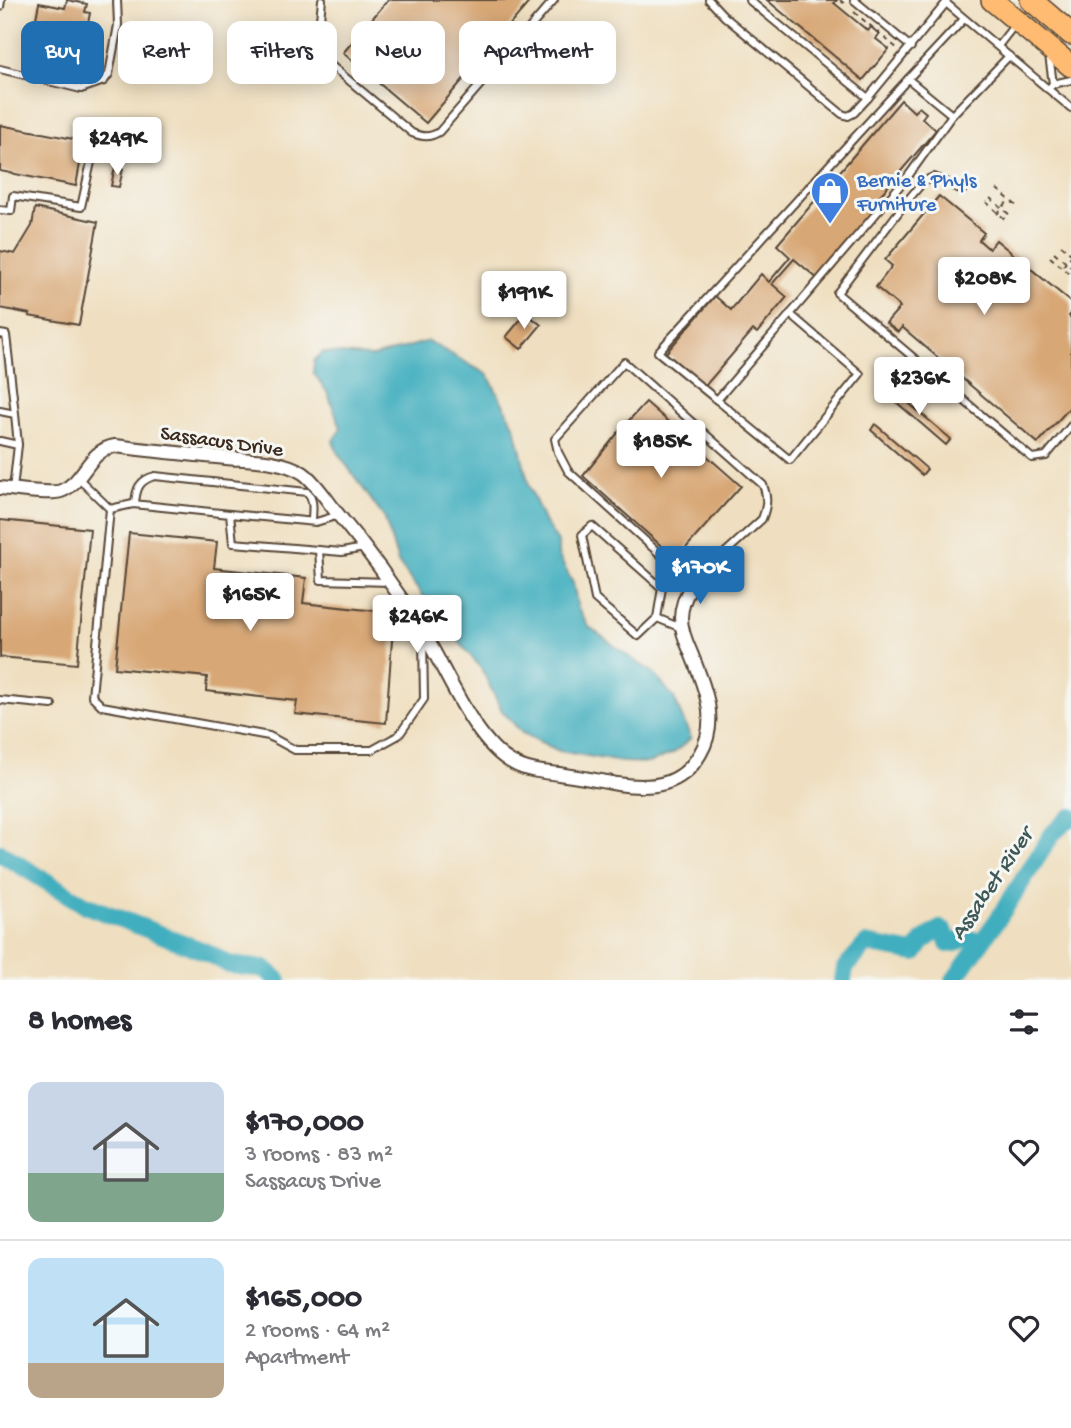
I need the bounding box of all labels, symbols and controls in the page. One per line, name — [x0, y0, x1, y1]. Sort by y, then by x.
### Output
chip: Buy — [21, 21, 104, 84]
chip: Rent — [118, 21, 213, 84]
chip: Filters — [227, 21, 337, 84]
chip: New — [351, 21, 445, 84]
chip: Apartment — [459, 21, 616, 84]
pin: $249K — [68, 118, 166, 177]
text: $249K — [89, 126, 145, 153]
shop icon: Bernie & Phyls Furniture — [809, 170, 851, 225]
place label: Bernie & Phyls Furniture — [856, 170, 978, 219]
pin: $208K — [935, 258, 1033, 317]
text: $208K — [954, 266, 1014, 293]
pin: $191K — [475, 272, 573, 331]
text: $191K — [497, 280, 551, 307]
pin: $236K — [870, 358, 968, 417]
text: $236K — [890, 366, 948, 393]
pin: $185K — [612, 420, 710, 480]
street label: Sassacus Drive — [158, 422, 286, 465]
text: $185K — [633, 429, 689, 456]
pin: $170K — [651, 546, 749, 606]
text: $170K — [671, 555, 729, 582]
pin: $165K — [201, 574, 299, 633]
text: $165K — [222, 582, 278, 609]
pin: $246K — [368, 596, 466, 655]
text: $246K — [389, 604, 445, 631]
water label: Assabet River — [946, 820, 1043, 946]
icon: filters — [1005, 1003, 1043, 1041]
text: 8 homes — [28, 1005, 131, 1040]
text: $170,000 — [245, 1107, 364, 1142]
icon: home — [84, 1110, 168, 1194]
icon: heart — [1005, 1133, 1043, 1171]
text: 3 rooms · 83 m² — [245, 1142, 393, 1169]
text: Sassacus Drive — [245, 1169, 381, 1196]
text: $165,000 — [245, 1283, 362, 1318]
icon: home — [84, 1286, 168, 1370]
icon: heart — [1005, 1309, 1043, 1347]
text: 2 rooms · 64 m² — [245, 1318, 390, 1345]
text: Apartment — [245, 1345, 349, 1372]

